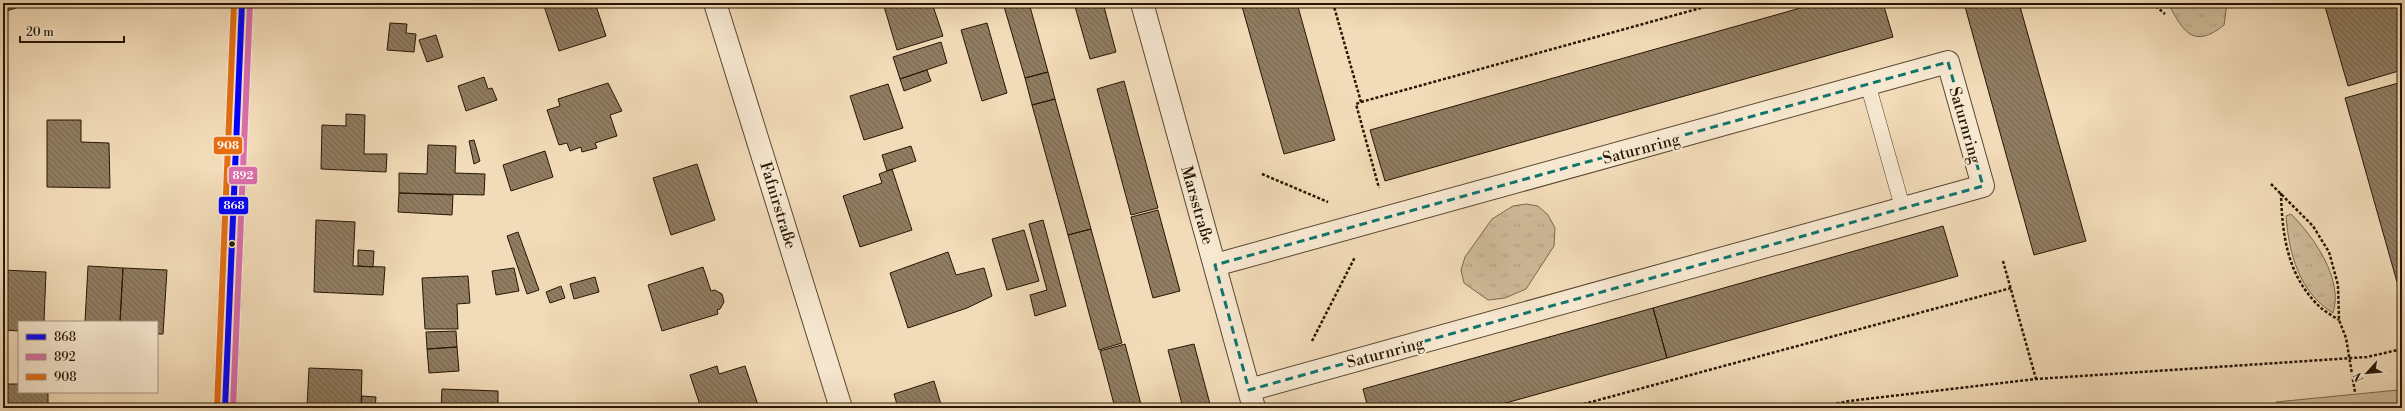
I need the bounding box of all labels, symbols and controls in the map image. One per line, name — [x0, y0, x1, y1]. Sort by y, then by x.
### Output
scale bar — [20, 18, 124, 44]
text: 20 m — [26, 25, 54, 40]
street label: Saturnring — [1945, 84, 1986, 167]
street label: Saturnring — [1600, 129, 1683, 169]
line badge: 908 — [213, 136, 243, 155]
text: 908 — [217, 139, 239, 153]
street label: Fafnirstraße — [755, 159, 801, 251]
street label: Marsstraße — [1176, 164, 1218, 247]
line badge: 892 — [228, 166, 258, 185]
text: 892 — [233, 169, 254, 183]
line badge: 868 — [218, 196, 249, 215]
text: 868 — [224, 199, 244, 213]
unlabelled marker — [227, 239, 237, 249]
legend — [18, 321, 158, 393]
text: 868 — [54, 330, 76, 345]
street label: Saturnring — [1344, 333, 1427, 373]
text: 892 — [54, 350, 76, 365]
north arrow — [2347, 353, 2387, 393]
text: 908 — [54, 370, 77, 385]
text: N — [2351, 370, 2367, 384]

